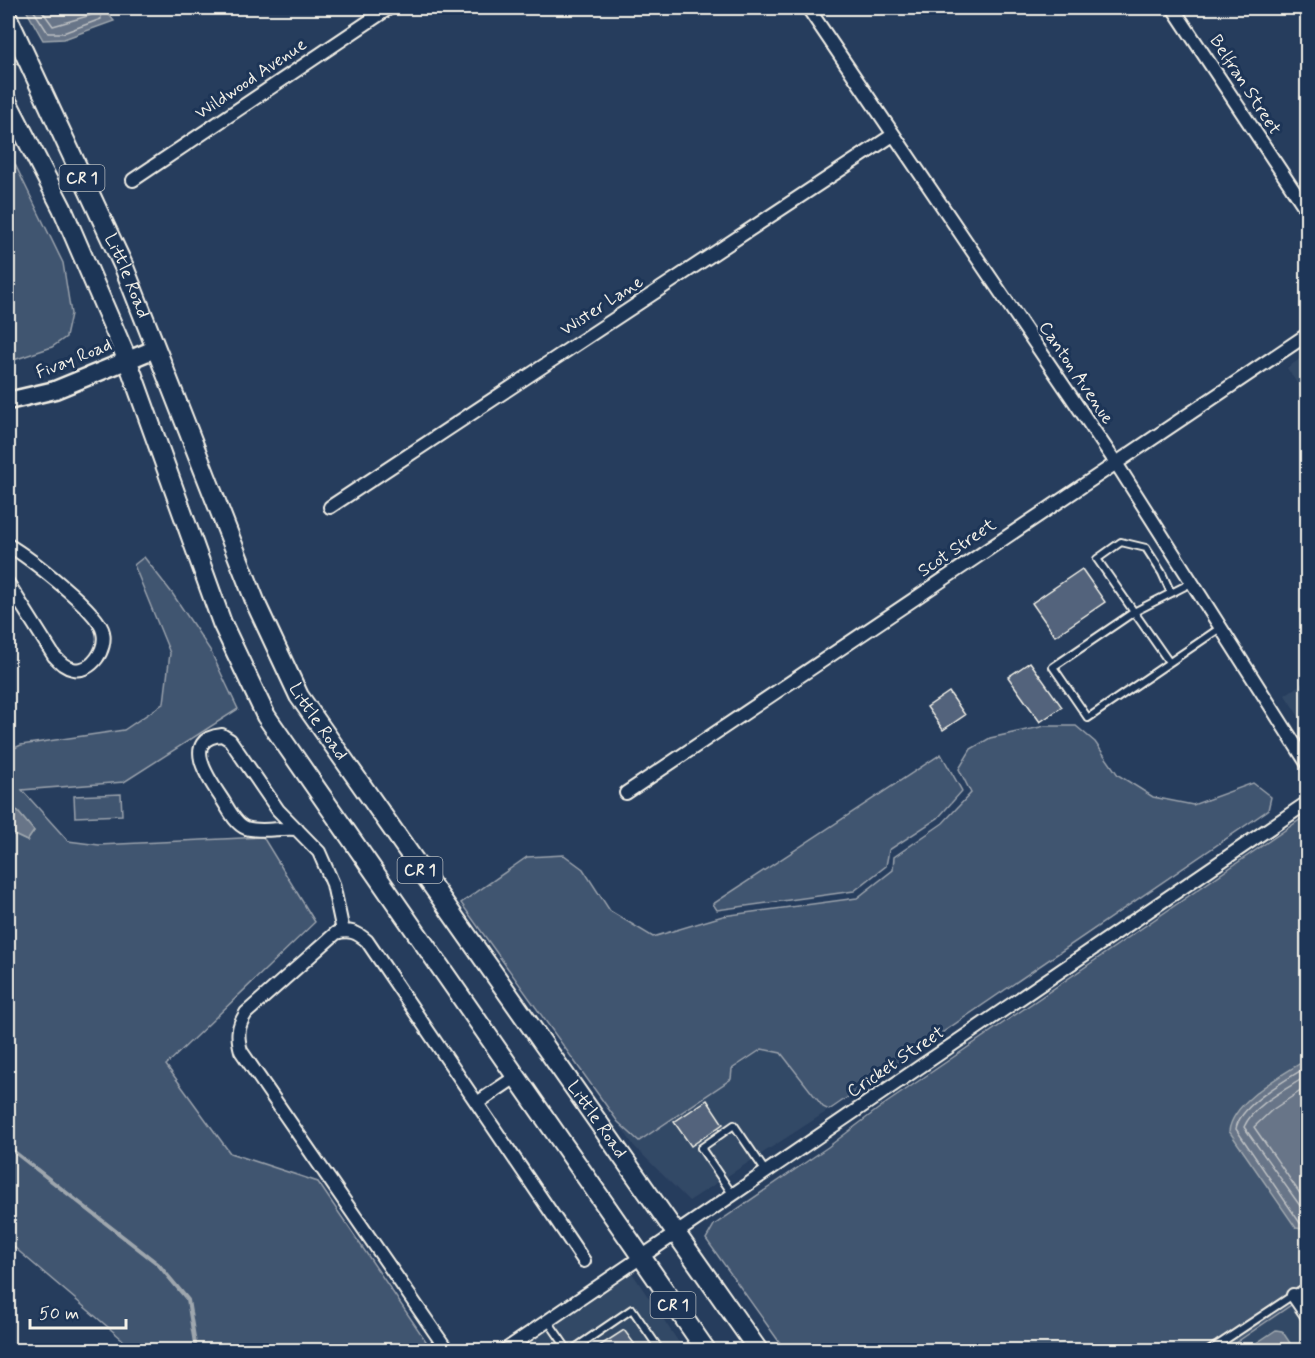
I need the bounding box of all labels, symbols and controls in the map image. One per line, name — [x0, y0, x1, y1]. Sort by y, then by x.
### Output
street label: Belfran Street — [1204, 30, 1286, 140]
street label: Wildwood Avenue — [191, 33, 312, 125]
road number: CR 1 — [60, 165, 104, 191]
street label: Little Road — [98, 230, 155, 322]
street label: Wister Lane — [556, 270, 648, 342]
street label: Canton Avenue — [1033, 317, 1119, 429]
street label: Fivay Road — [32, 333, 116, 385]
street label: Scot Street — [913, 513, 1001, 583]
street label: Little Road — [283, 679, 353, 766]
road number: CR 1 — [398, 857, 442, 883]
street label: Cricket Street — [843, 1021, 949, 1103]
street label: Little Road — [561, 1076, 632, 1163]
scale bar — [30, 1292, 126, 1330]
road number: CR 1 — [650, 1292, 696, 1318]
text: 50 m — [39, 1302, 79, 1326]

